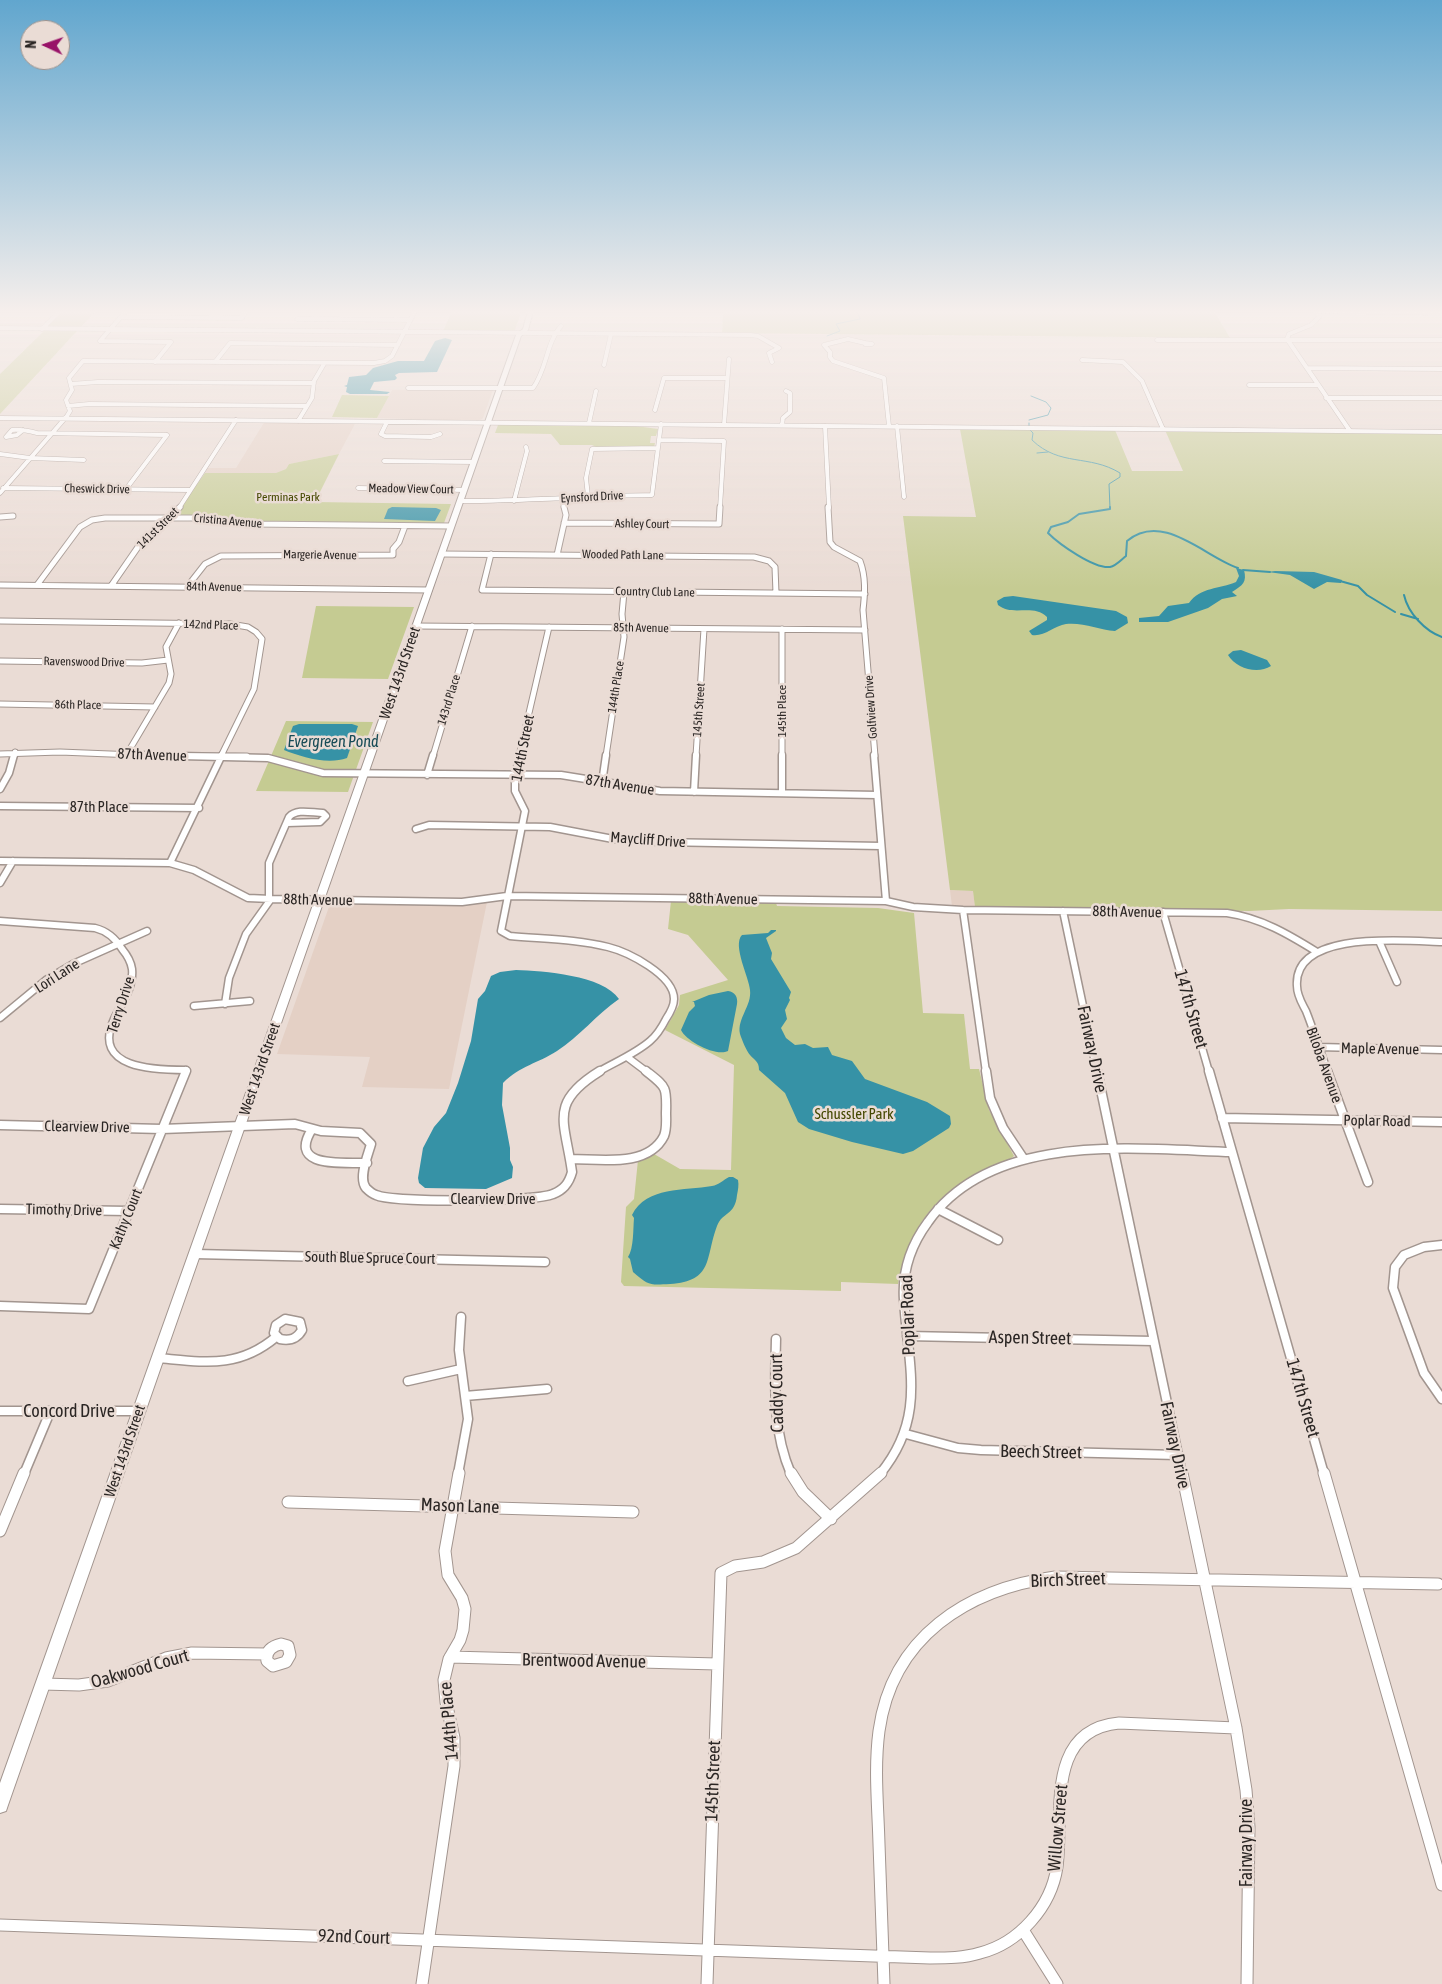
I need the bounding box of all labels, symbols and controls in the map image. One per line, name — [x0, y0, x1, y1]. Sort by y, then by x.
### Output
north arrow — [20, 20, 70, 70]
text: N — [23, 40, 39, 49]
street label: Cheswick Drive — [64, 481, 130, 497]
street label: Meadow View Court — [368, 481, 454, 497]
street label: Eynsford Drive — [560, 488, 624, 506]
park label: Perminas Park — [256, 490, 320, 504]
street label: 141st Street — [134, 504, 182, 552]
street label: Cristina Avenue — [193, 511, 263, 531]
street label: Ashley Court — [615, 516, 669, 532]
street label: Margerie Avenue — [283, 547, 357, 563]
street label: Wooded Path Lane — [582, 547, 664, 563]
street label: 84th Avenue — [186, 579, 242, 595]
street label: Country Club Lane — [615, 584, 695, 600]
street label: 142nd Place — [183, 617, 239, 633]
street label: 85th Avenue — [613, 620, 669, 636]
street label: West 143rd Street — [376, 624, 424, 722]
street label: Ravenswood Drive — [43, 654, 125, 670]
street label: 144th Place — [605, 660, 627, 714]
street label: 143rd Place — [434, 673, 464, 727]
street label: Golfview Drive — [862, 675, 880, 739]
street label: 145th Street — [690, 682, 708, 738]
street label: 145th Place — [775, 685, 789, 737]
street label: 86th Place — [55, 697, 101, 713]
street label: 144th Street — [508, 713, 538, 783]
water label: Evergreen Pond — [287, 732, 379, 752]
street label: 87th Avenue — [117, 745, 187, 765]
street label: 87th Avenue — [584, 771, 656, 799]
street label: 87th Place — [70, 798, 128, 816]
street label: Maycliff Drive — [610, 828, 686, 852]
street label: 88th Avenue — [688, 889, 758, 909]
street label: 88th Avenue — [283, 890, 353, 910]
street label: 88th Avenue — [1092, 902, 1162, 922]
street label: Lori Lane — [31, 955, 83, 997]
street label: 147th Street — [1169, 967, 1213, 1051]
street label: Terry Drive — [103, 974, 139, 1036]
street label: Fairway Drive — [1072, 1003, 1112, 1095]
street label: West 143rd Street — [236, 1020, 284, 1118]
street label: Biloba Avenue — [1302, 1025, 1346, 1105]
street label: Maple Avenue — [1341, 1039, 1419, 1059]
park label: Schussler Park — [814, 1105, 894, 1123]
street label: Poplar Road — [1343, 1111, 1411, 1131]
street label: Clearview Drive — [44, 1117, 130, 1137]
street label: Kathy Court — [106, 1186, 146, 1252]
street label: Clearview Drive — [450, 1190, 536, 1208]
street label: Timothy Drive — [26, 1200, 102, 1220]
street label: South Blue Spruce Court — [305, 1248, 435, 1268]
street label: Poplar Road — [896, 1274, 920, 1356]
street label: Aspen Street — [989, 1326, 1071, 1350]
street label: Caddy Court — [766, 1353, 788, 1433]
street label: 147th Street — [1281, 1356, 1325, 1440]
street label: Fairway Drive — [1155, 1399, 1195, 1491]
street label: Concord Drive — [23, 1400, 115, 1422]
street label: West 143rd Street — [101, 1402, 149, 1500]
street label: Beech Street — [1000, 1440, 1082, 1464]
street label: Mason Lane — [420, 1494, 500, 1518]
street label: Birch Street — [1030, 1568, 1106, 1592]
street label: Oakwood Court — [89, 1645, 191, 1693]
street label: Brentwood Avenue — [522, 1649, 646, 1673]
street label: 144th Place — [435, 1681, 463, 1761]
street label: 145th Street — [701, 1740, 725, 1822]
street label: Willow Street — [1043, 1783, 1073, 1873]
street label: Fairway Drive — [1235, 1799, 1257, 1887]
street label: 92nd Court — [318, 1925, 390, 1949]

